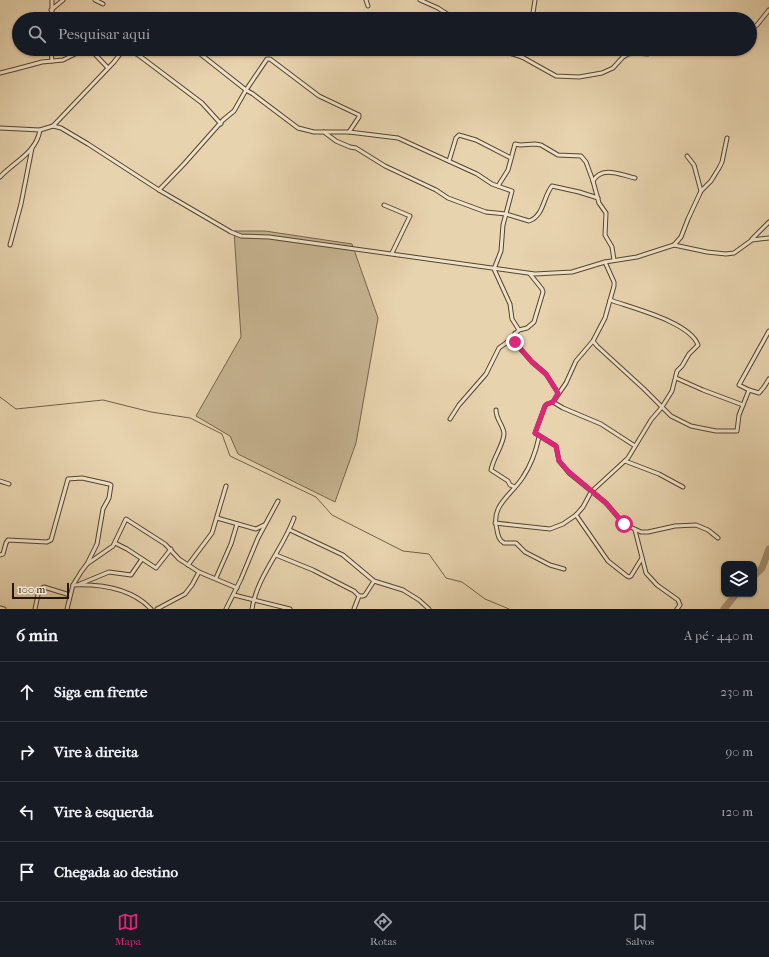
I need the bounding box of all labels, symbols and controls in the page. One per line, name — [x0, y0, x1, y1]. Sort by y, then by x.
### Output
search box — [12, 12, 757, 56]
icon: search — [26, 23, 48, 45]
text: Pesquisar aqui — [58, 25, 150, 43]
route end — [506, 333, 524, 351]
route start — [615, 515, 633, 533]
map controls — [721, 561, 757, 597]
button: layers — [721, 561, 757, 597]
scale bar — [12, 581, 69, 600]
text: 100 m — [18, 583, 46, 596]
text: 6 min — [16, 625, 58, 645]
text: A pé · 440 m — [684, 628, 753, 643]
icon: ahead — [16, 681, 38, 703]
text: Siga em frente — [54, 683, 147, 701]
text: 230 m — [720, 684, 753, 699]
icon: right — [16, 741, 38, 763]
text: Vire à direita — [54, 743, 138, 761]
text: 90 m — [725, 744, 753, 759]
icon: left — [16, 801, 38, 823]
text: Vire à esquerda — [54, 803, 153, 821]
text: 120 m — [721, 804, 753, 819]
icon: arrive — [16, 861, 38, 883]
text: Chegada ao destino — [54, 863, 178, 881]
tab: Mapa — [115, 911, 141, 948]
tab: Rotas — [370, 911, 397, 948]
tab: Salvos — [626, 911, 654, 948]

